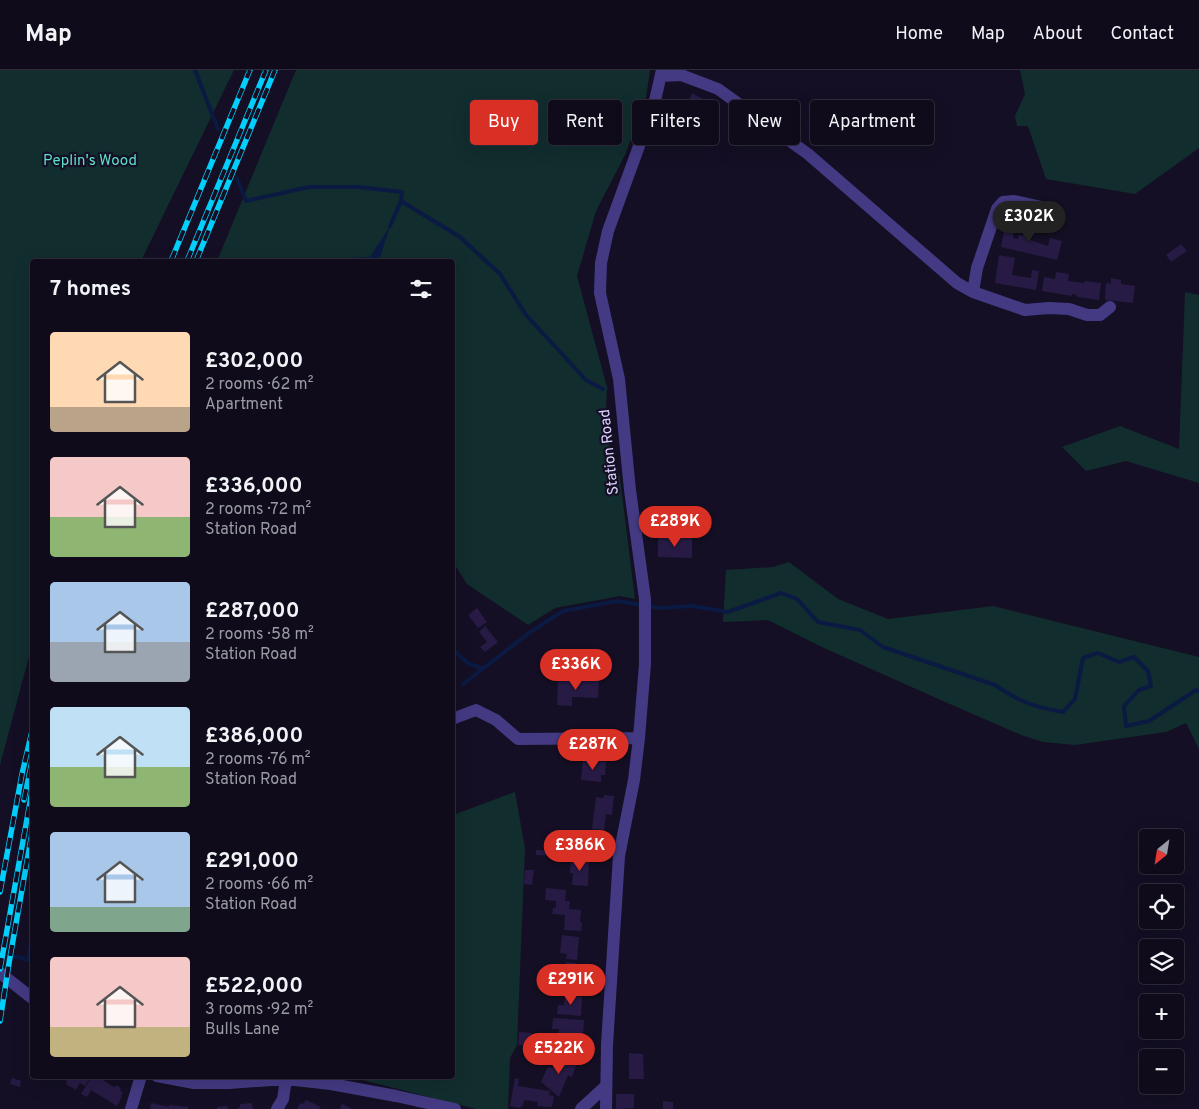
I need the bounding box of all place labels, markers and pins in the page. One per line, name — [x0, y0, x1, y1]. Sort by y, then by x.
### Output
pin: £302K — [994, 200, 1064, 243]
pin: £289K — [640, 506, 710, 548]
pin: £336K — [541, 648, 611, 691]
pin: £287K — [558, 728, 628, 771]
pin: £386K — [545, 830, 615, 872]
pin: £291K — [536, 964, 606, 1006]
pin: £522K — [524, 1032, 594, 1075]

